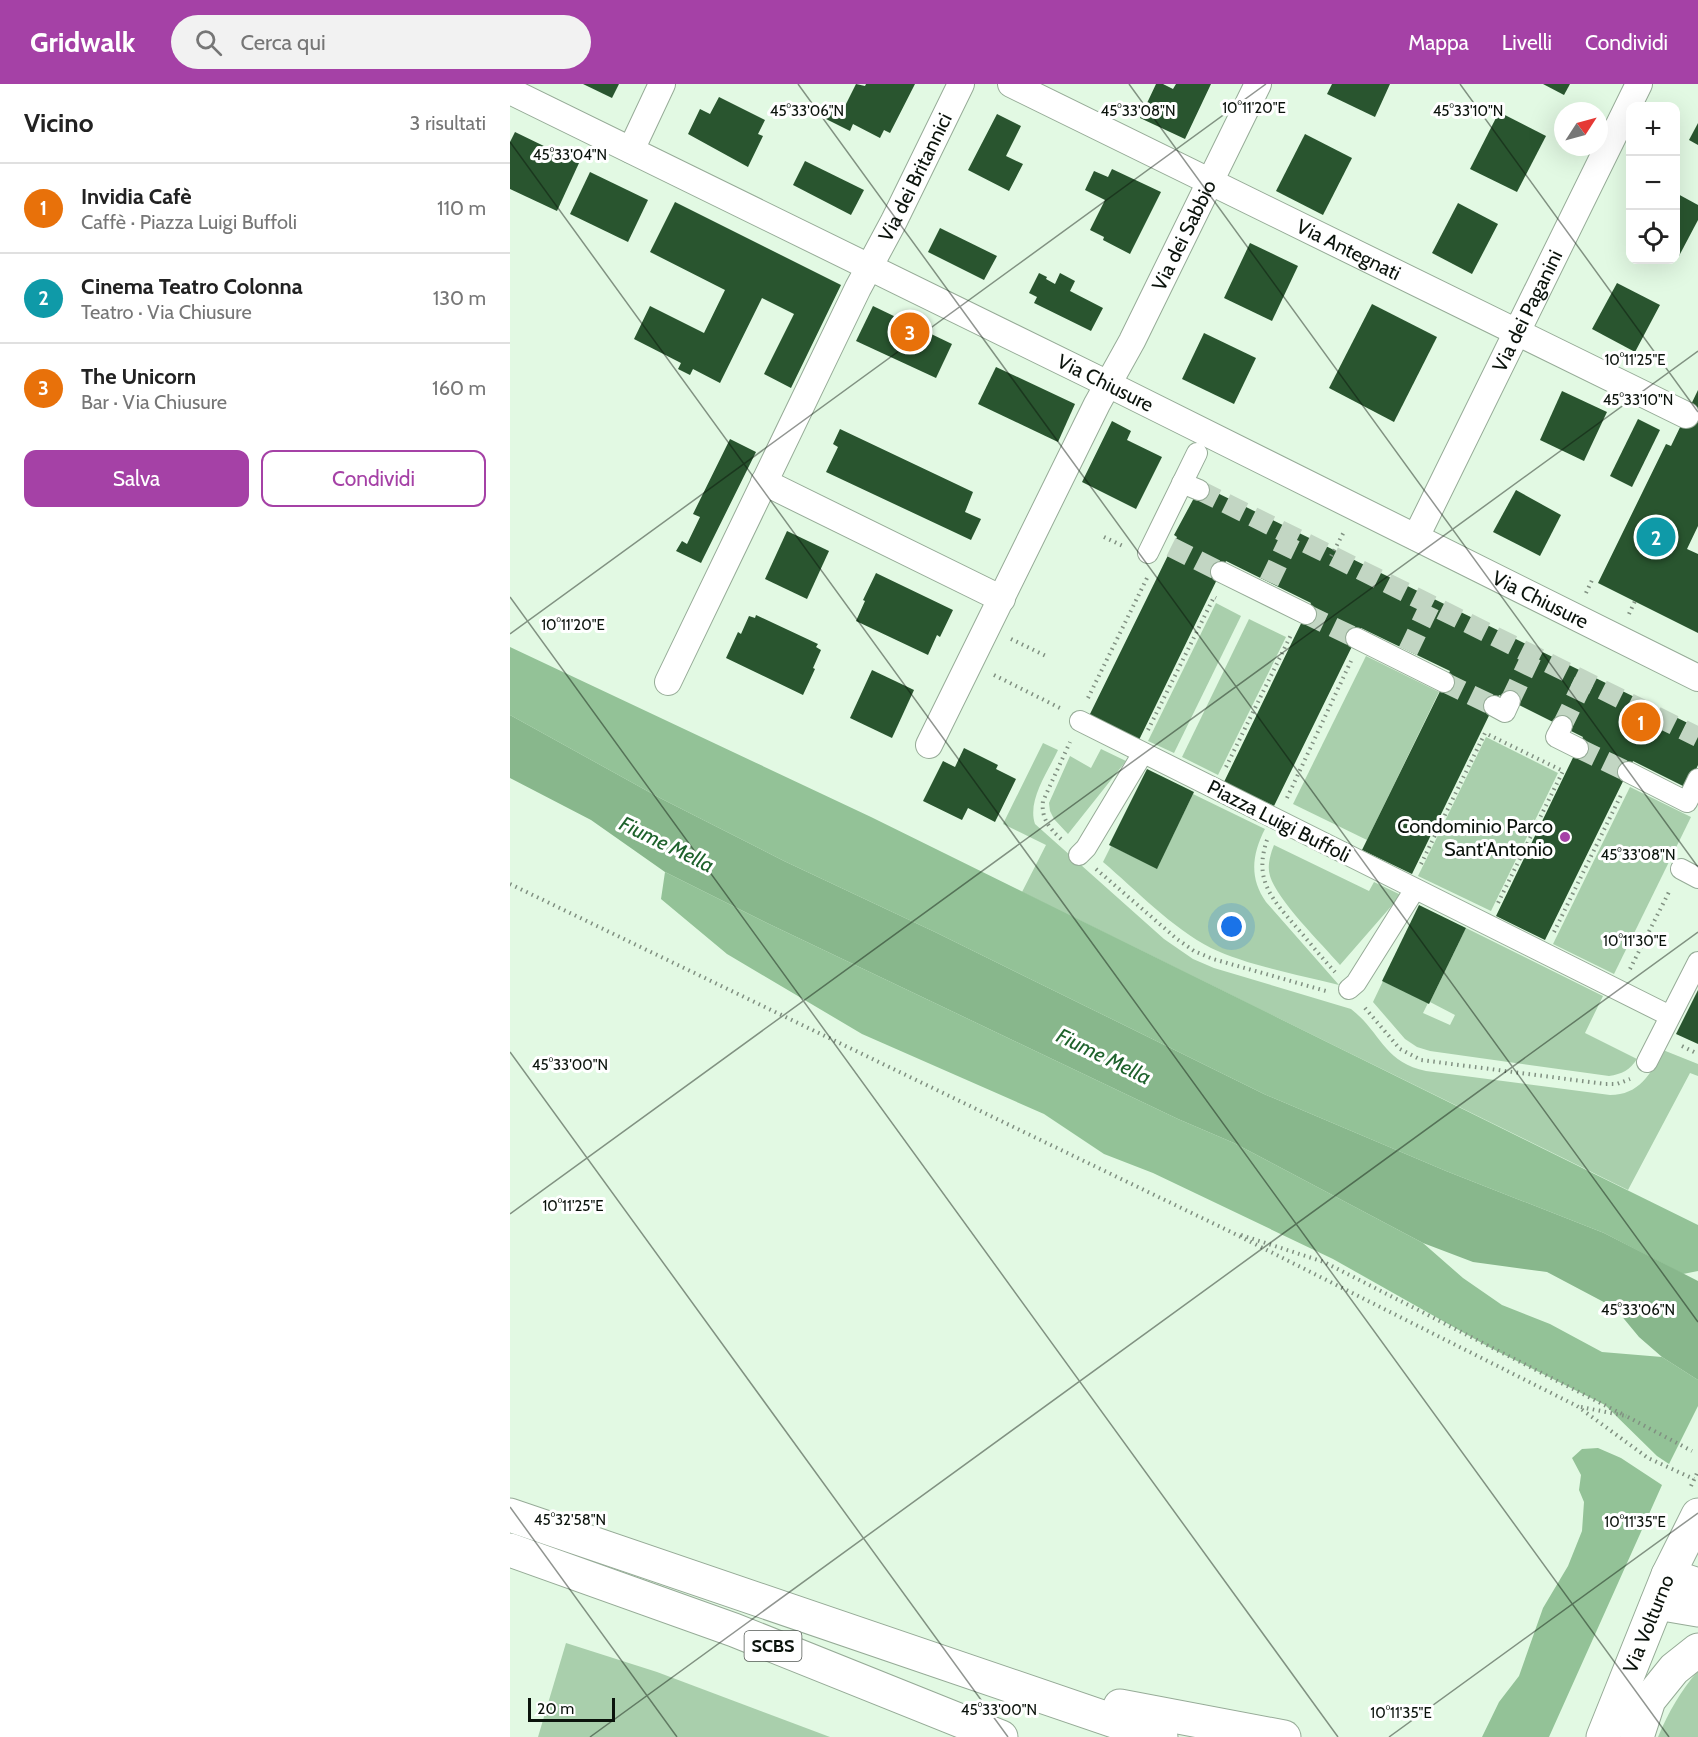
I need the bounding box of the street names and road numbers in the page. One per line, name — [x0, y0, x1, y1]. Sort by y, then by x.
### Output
street label: Via dei Britannici — [873, 109, 957, 246]
street label: Via dei Sabbio — [1147, 176, 1221, 295]
street label: Via Antegnati — [1292, 214, 1405, 285]
street label: Via dei Paganini — [1487, 246, 1567, 376]
street label: Via Chiusure — [1053, 349, 1157, 417]
street label: Via Chiusure — [1488, 565, 1592, 633]
street label: Piazza Luigi Buffoli — [1204, 775, 1354, 867]
street label: Via Volturno — [1618, 1571, 1679, 1676]
road number: SCBS — [744, 1631, 802, 1661]

